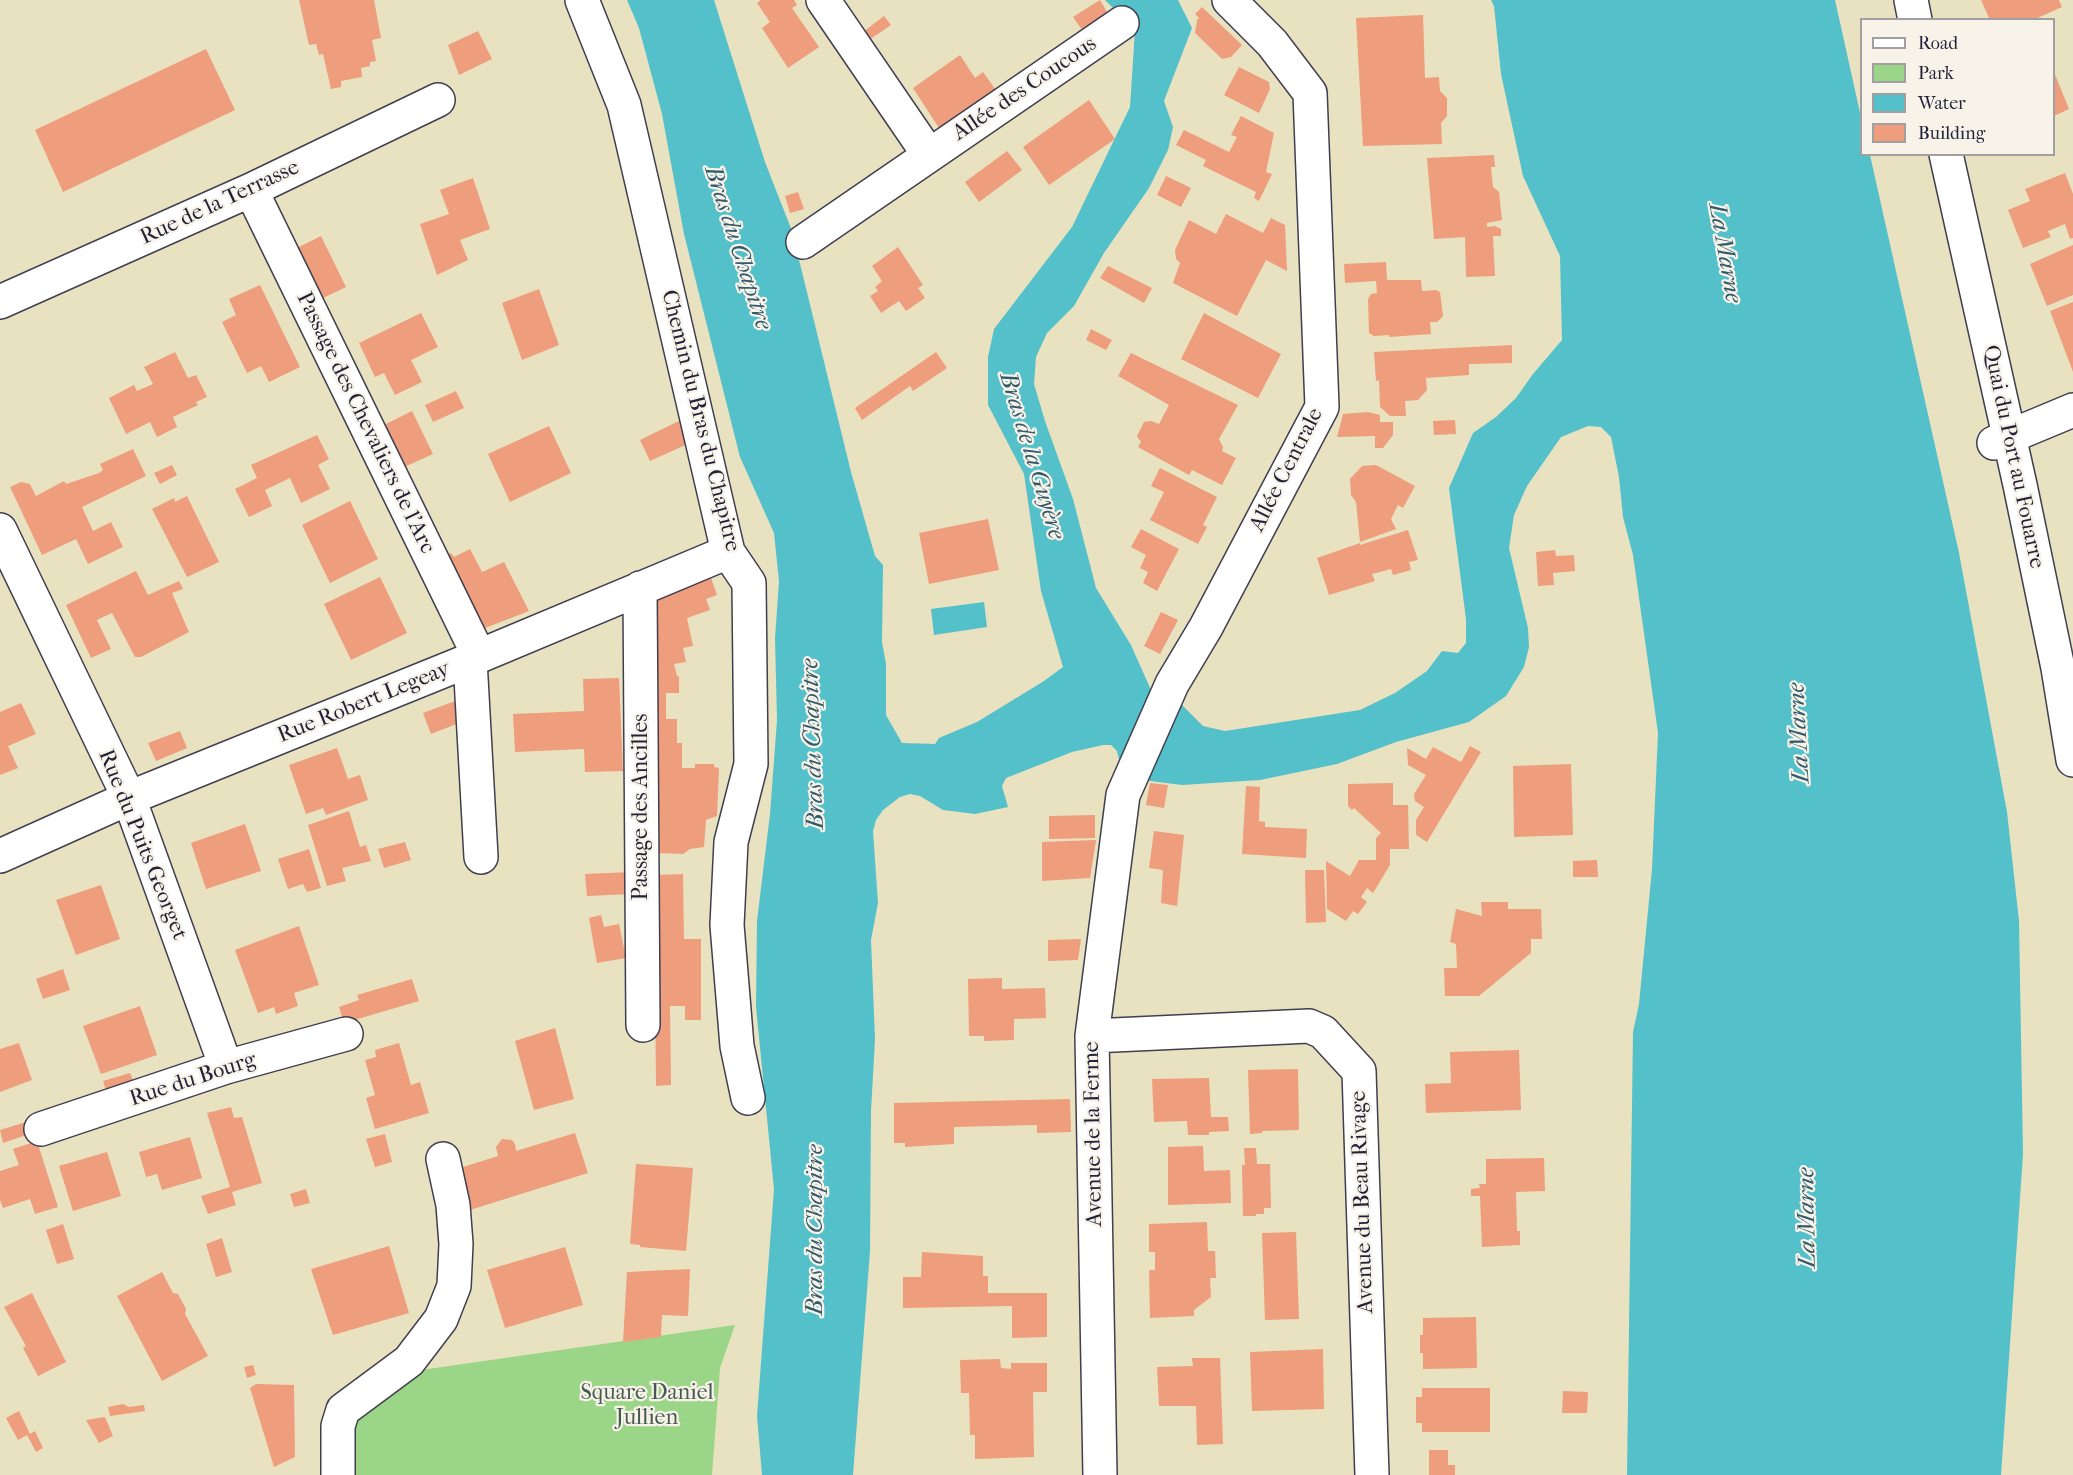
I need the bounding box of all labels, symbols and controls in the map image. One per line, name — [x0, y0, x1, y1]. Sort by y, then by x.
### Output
legend — [1860, 18, 2055, 156]
street label: Allée des Coucous — [948, 31, 1102, 147]
text: Road — [1918, 33, 1958, 54]
text: Park — [1918, 63, 1954, 84]
text: Water — [1918, 93, 1966, 114]
text: Building — [1918, 123, 1985, 144]
street label: Rue de la Terrasse — [136, 155, 304, 251]
water label: Bras du Chapitre — [697, 162, 777, 334]
water label: La Marne — [1701, 201, 1747, 305]
street label: Passage des Chevaliers de l'Arc — [290, 288, 440, 558]
street label: Chemin du Bras du Chapitre — [655, 288, 745, 554]
street label: Quai du Port au Fouarre — [1976, 343, 2050, 571]
water label: Bras de la Guyère — [992, 369, 1070, 543]
street label: Allée Centrale — [1245, 404, 1329, 536]
street label: Rue Robert Legeay — [274, 656, 454, 750]
water label: Bras du Chapitre — [797, 658, 831, 830]
water label: La Marne — [1783, 682, 1817, 784]
street label: Passage des Ancilles — [629, 714, 655, 900]
street label: Rue du Puits Georget — [92, 746, 192, 944]
street label: Avenue de la Ferme — [1079, 1041, 1109, 1227]
street label: Rue du Bourg — [126, 1047, 260, 1113]
street label: Avenue du Beau Rivage — [1346, 1090, 1380, 1314]
water label: Bras du Chapitre — [802, 1145, 830, 1315]
water label: La Marne — [1793, 1168, 1823, 1268]
park label: Square Daniel Jullien — [580, 1381, 714, 1432]

